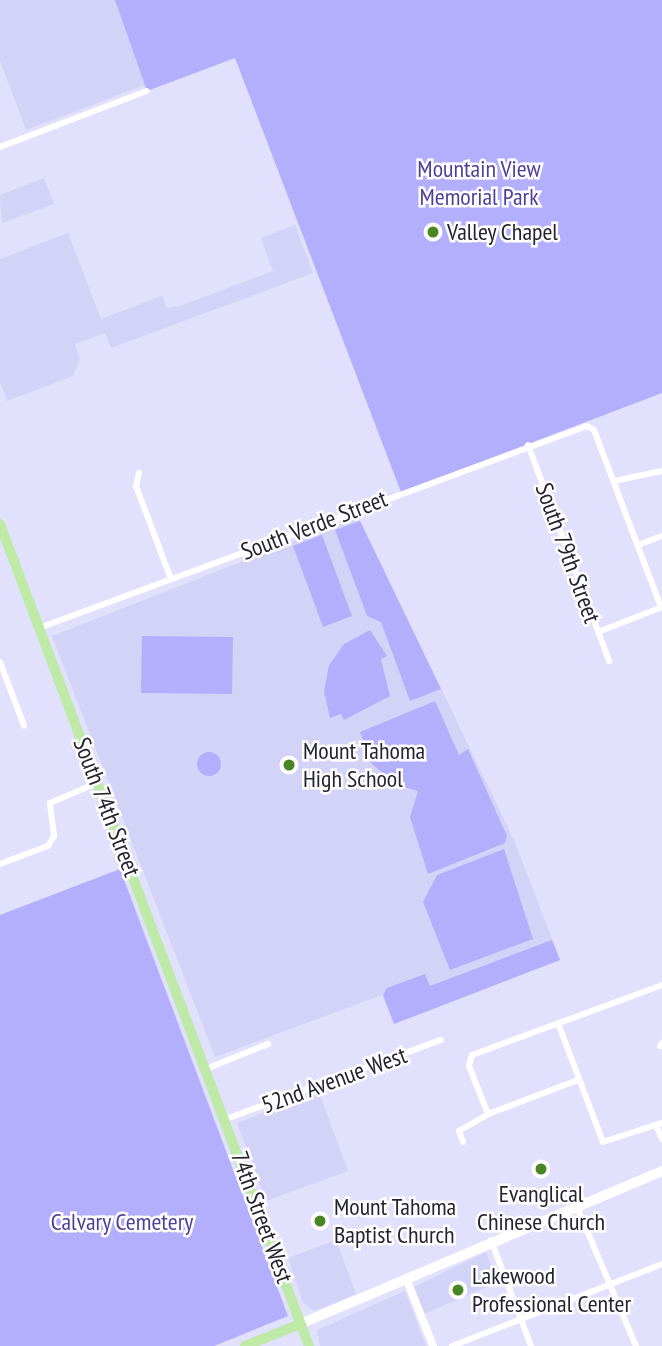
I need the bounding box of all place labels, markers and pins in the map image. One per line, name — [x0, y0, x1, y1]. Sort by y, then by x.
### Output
place label: Valley Chapel — [447, 218, 559, 246]
marker: Valley Chapel — [425, 224, 441, 240]
place label: Mount Tahoma High School — [303, 737, 426, 793]
marker: Mount Tahoma High School — [281, 757, 297, 773]
marker: Evanglical Chinese Church — [533, 1161, 549, 1177]
place label: Evanglical Chinese Church — [477, 1180, 605, 1236]
place label: Mount Tahoma Baptist Church — [334, 1193, 457, 1249]
marker: Mount Tahoma Baptist Church — [312, 1213, 328, 1229]
place label: Lakewood Professional Center — [472, 1262, 631, 1318]
marker: Lakewood Professional Center — [450, 1282, 466, 1298]

